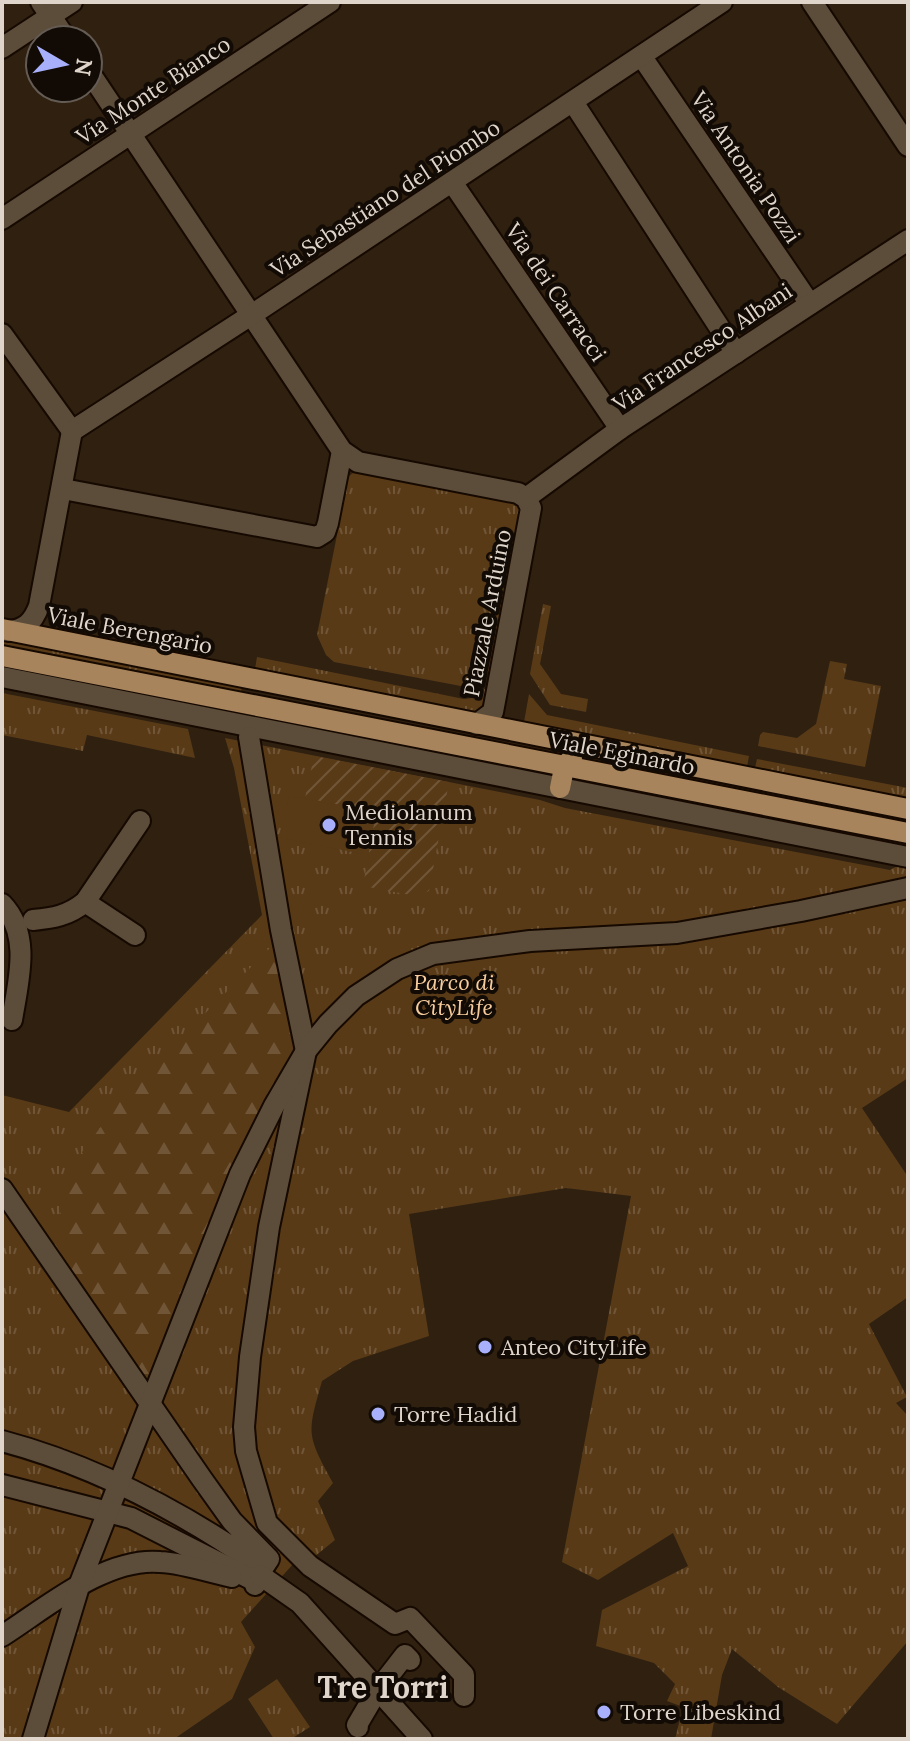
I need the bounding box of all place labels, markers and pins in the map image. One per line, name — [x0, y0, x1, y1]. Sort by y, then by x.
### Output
place label: Mediolanum Tennis — [345, 798, 473, 851]
marker: Mediolanum Tennis — [320, 816, 338, 834]
place label: Anteo CityLife — [500, 1333, 647, 1361]
marker: Anteo CityLife — [476, 1338, 494, 1356]
place label: Torre Hadid — [394, 1400, 517, 1428]
marker: Torre Hadid — [369, 1405, 387, 1423]
place label: Torre Libeskind — [620, 1698, 781, 1726]
marker: Torre Libeskind — [595, 1703, 613, 1721]

